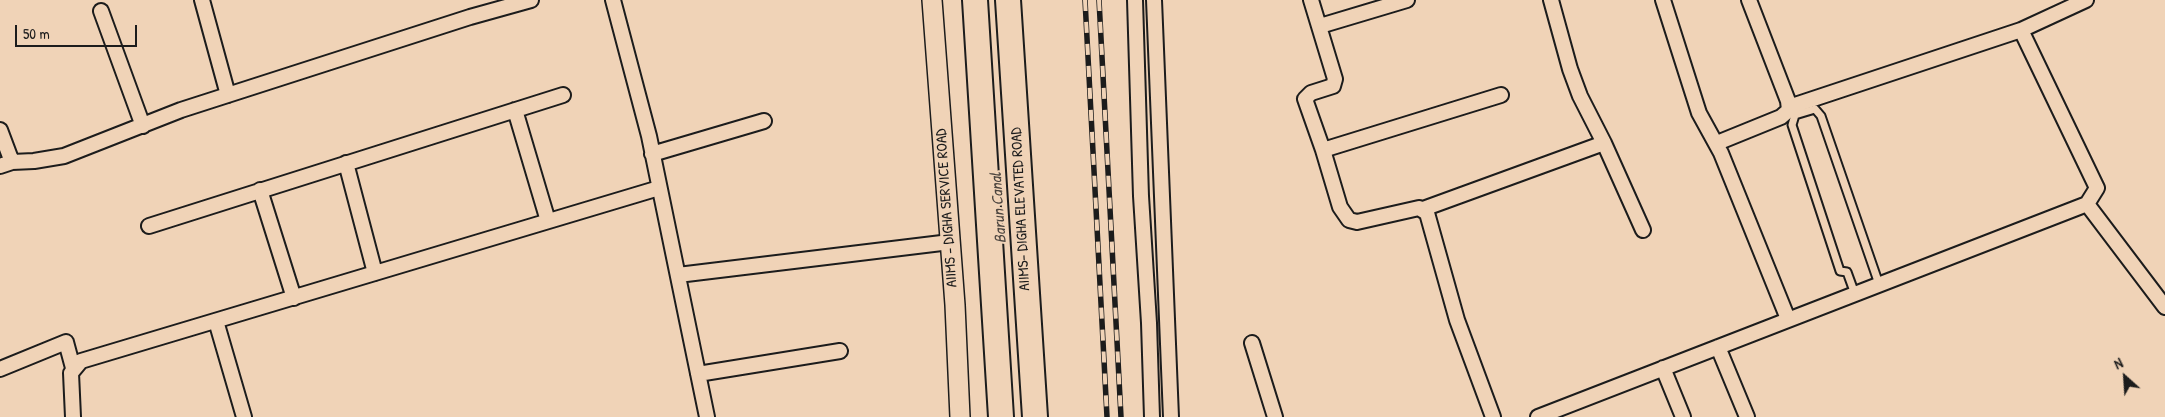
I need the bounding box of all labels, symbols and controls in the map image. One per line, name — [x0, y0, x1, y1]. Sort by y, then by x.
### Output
scale bar — [18, 15, 140, 47]
text: 50 m — [23, 23, 50, 44]
street label: AIIMS- DIGHA ELEVATED ROAD — [1008, 127, 1034, 291]
street label: AIIMS - DIGHA SERVICE ROAD — [932, 128, 962, 288]
water label: Barun Canal — [987, 172, 1011, 244]
north arrow — [2100, 352, 2150, 402]
text: N — [2111, 353, 2126, 373]

